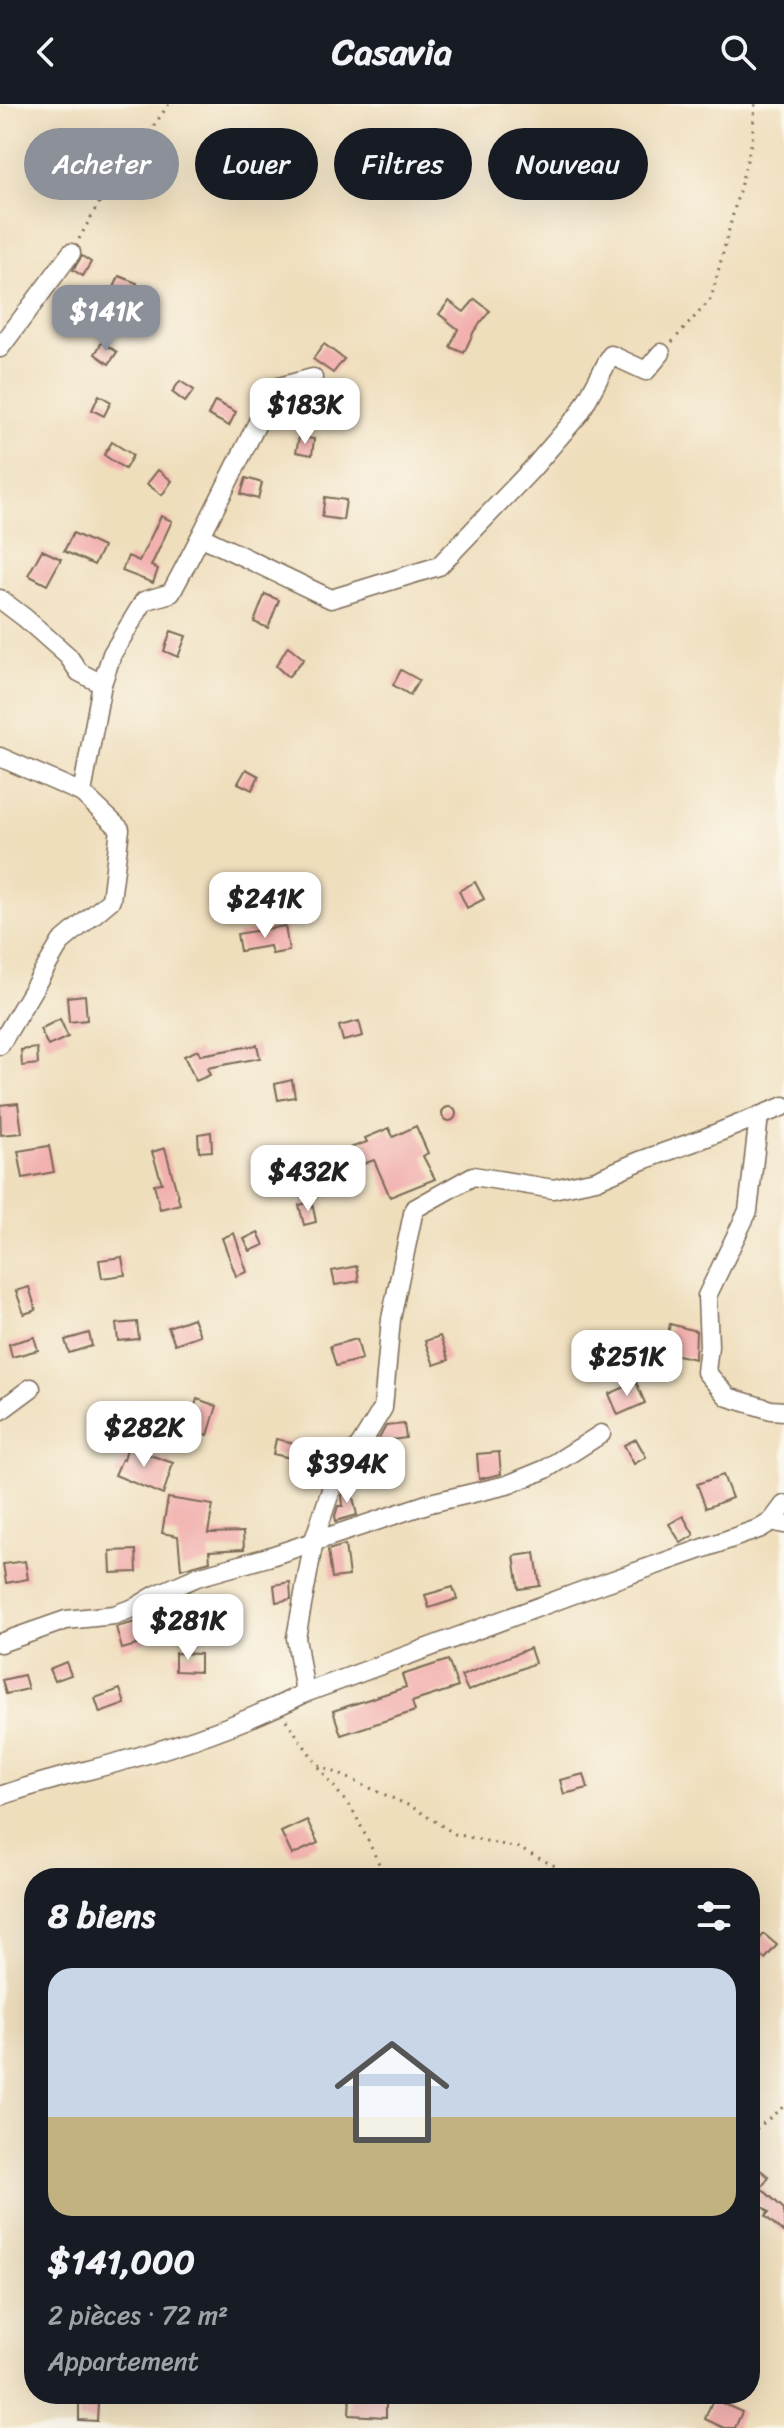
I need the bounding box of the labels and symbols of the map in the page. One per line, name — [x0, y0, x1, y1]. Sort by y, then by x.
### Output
pin: $141K — [50, 285, 162, 353]
pin: $183K — [249, 378, 361, 446]
pin: $241K — [209, 872, 321, 940]
pin: $432K — [252, 1145, 364, 1213]
pin: $251K — [571, 1330, 683, 1398]
pin: $282K — [88, 1401, 200, 1469]
pin: $394K — [291, 1437, 403, 1505]
pin: $281K — [132, 1594, 244, 1662]

